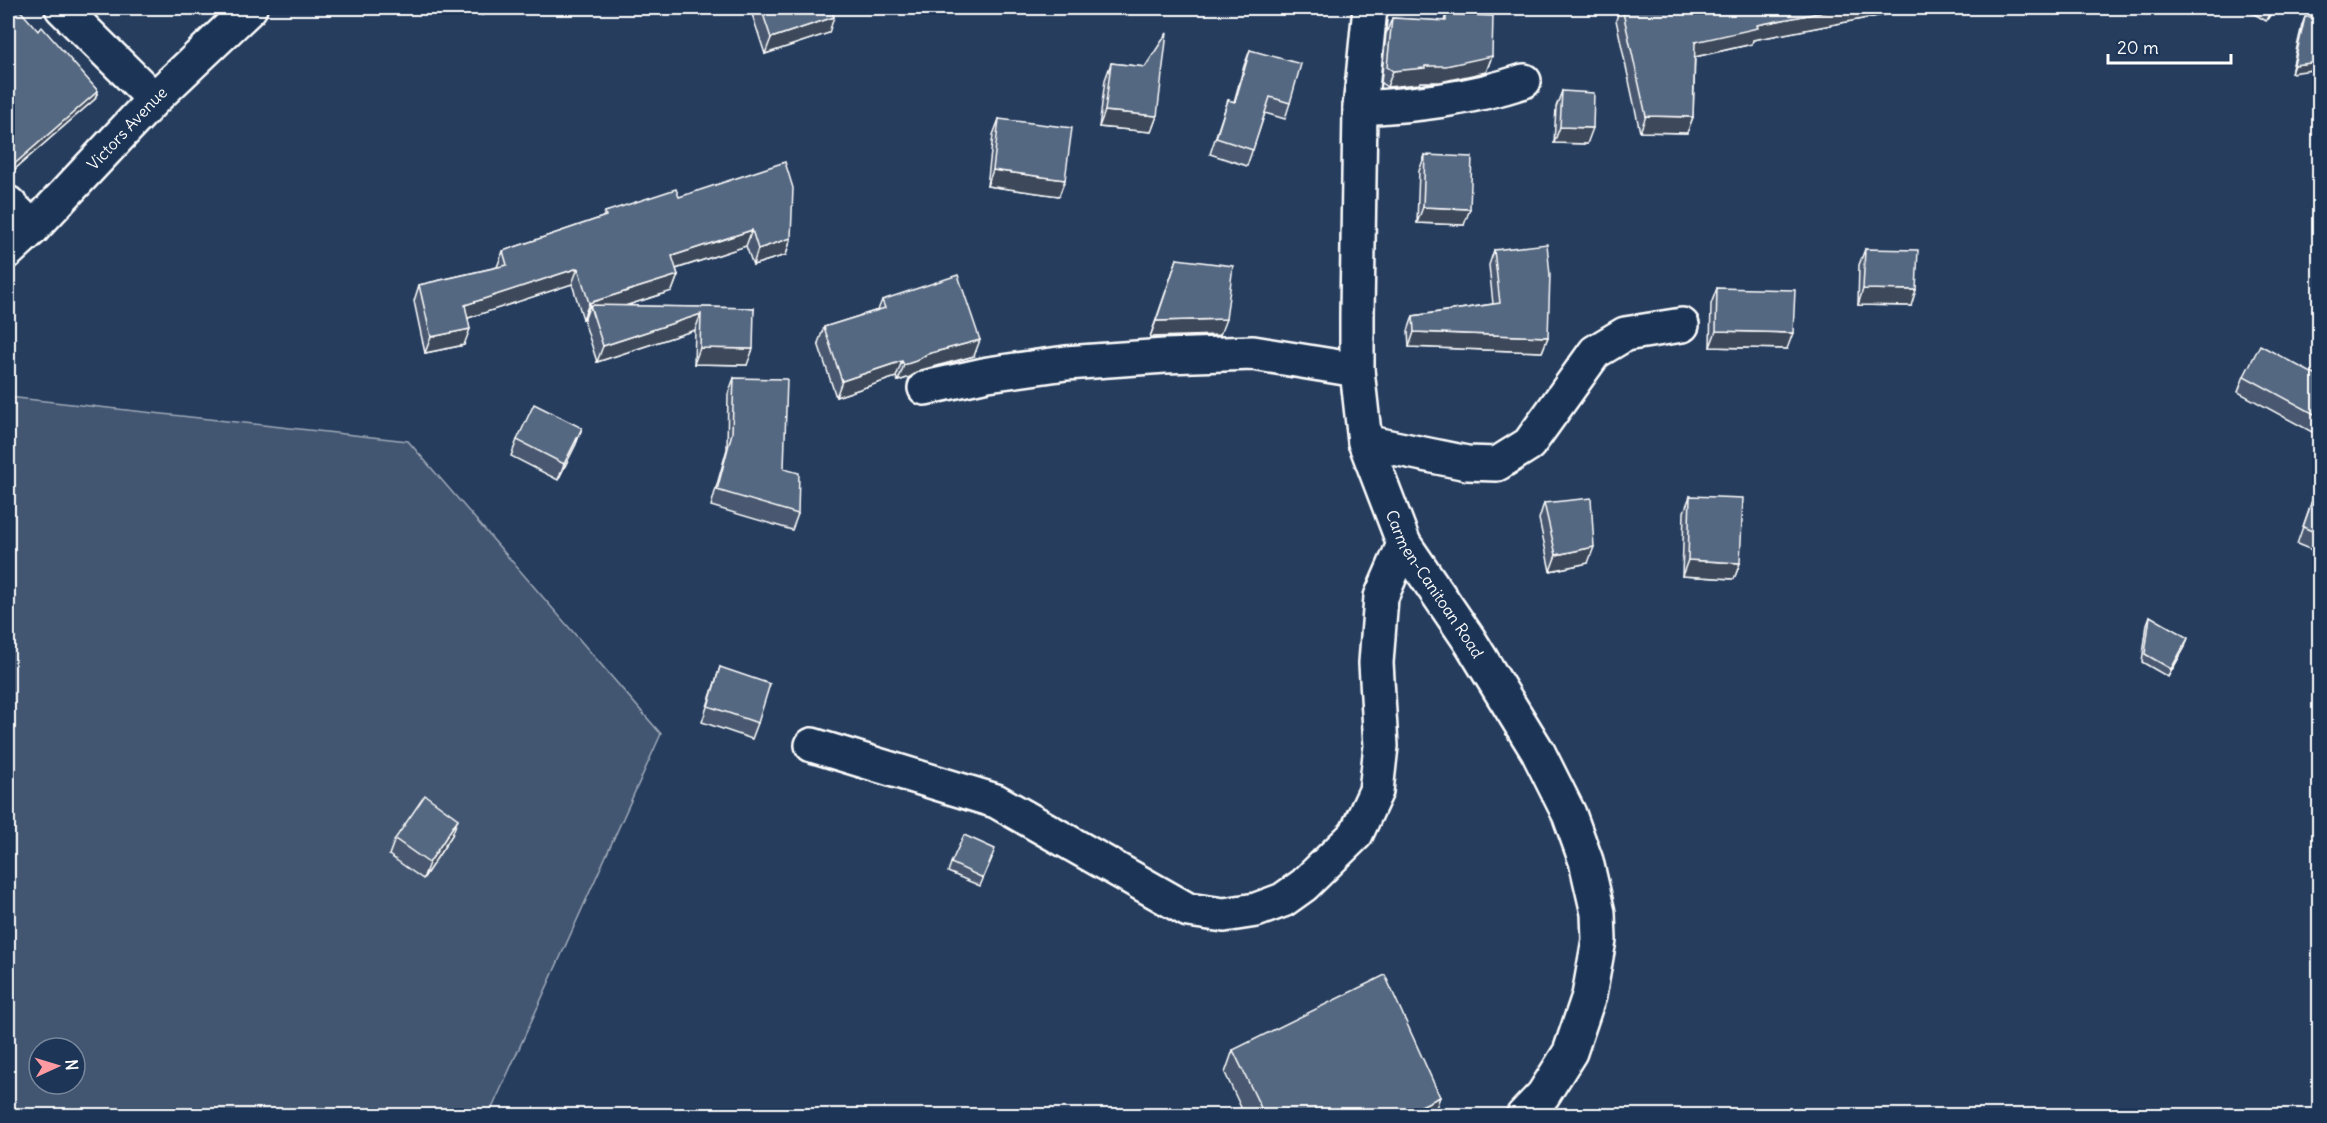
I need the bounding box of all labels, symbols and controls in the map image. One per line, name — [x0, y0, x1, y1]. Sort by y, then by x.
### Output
scale bar — [2108, 27, 2231, 65]
text: 20 m — [2117, 36, 2159, 59]
street label: Victors Avenue — [83, 82, 171, 174]
street label: Carmen-Canitoan Road — [1382, 507, 1488, 662]
north arrow — [27, 1036, 87, 1096]
text: N — [62, 1059, 82, 1071]

